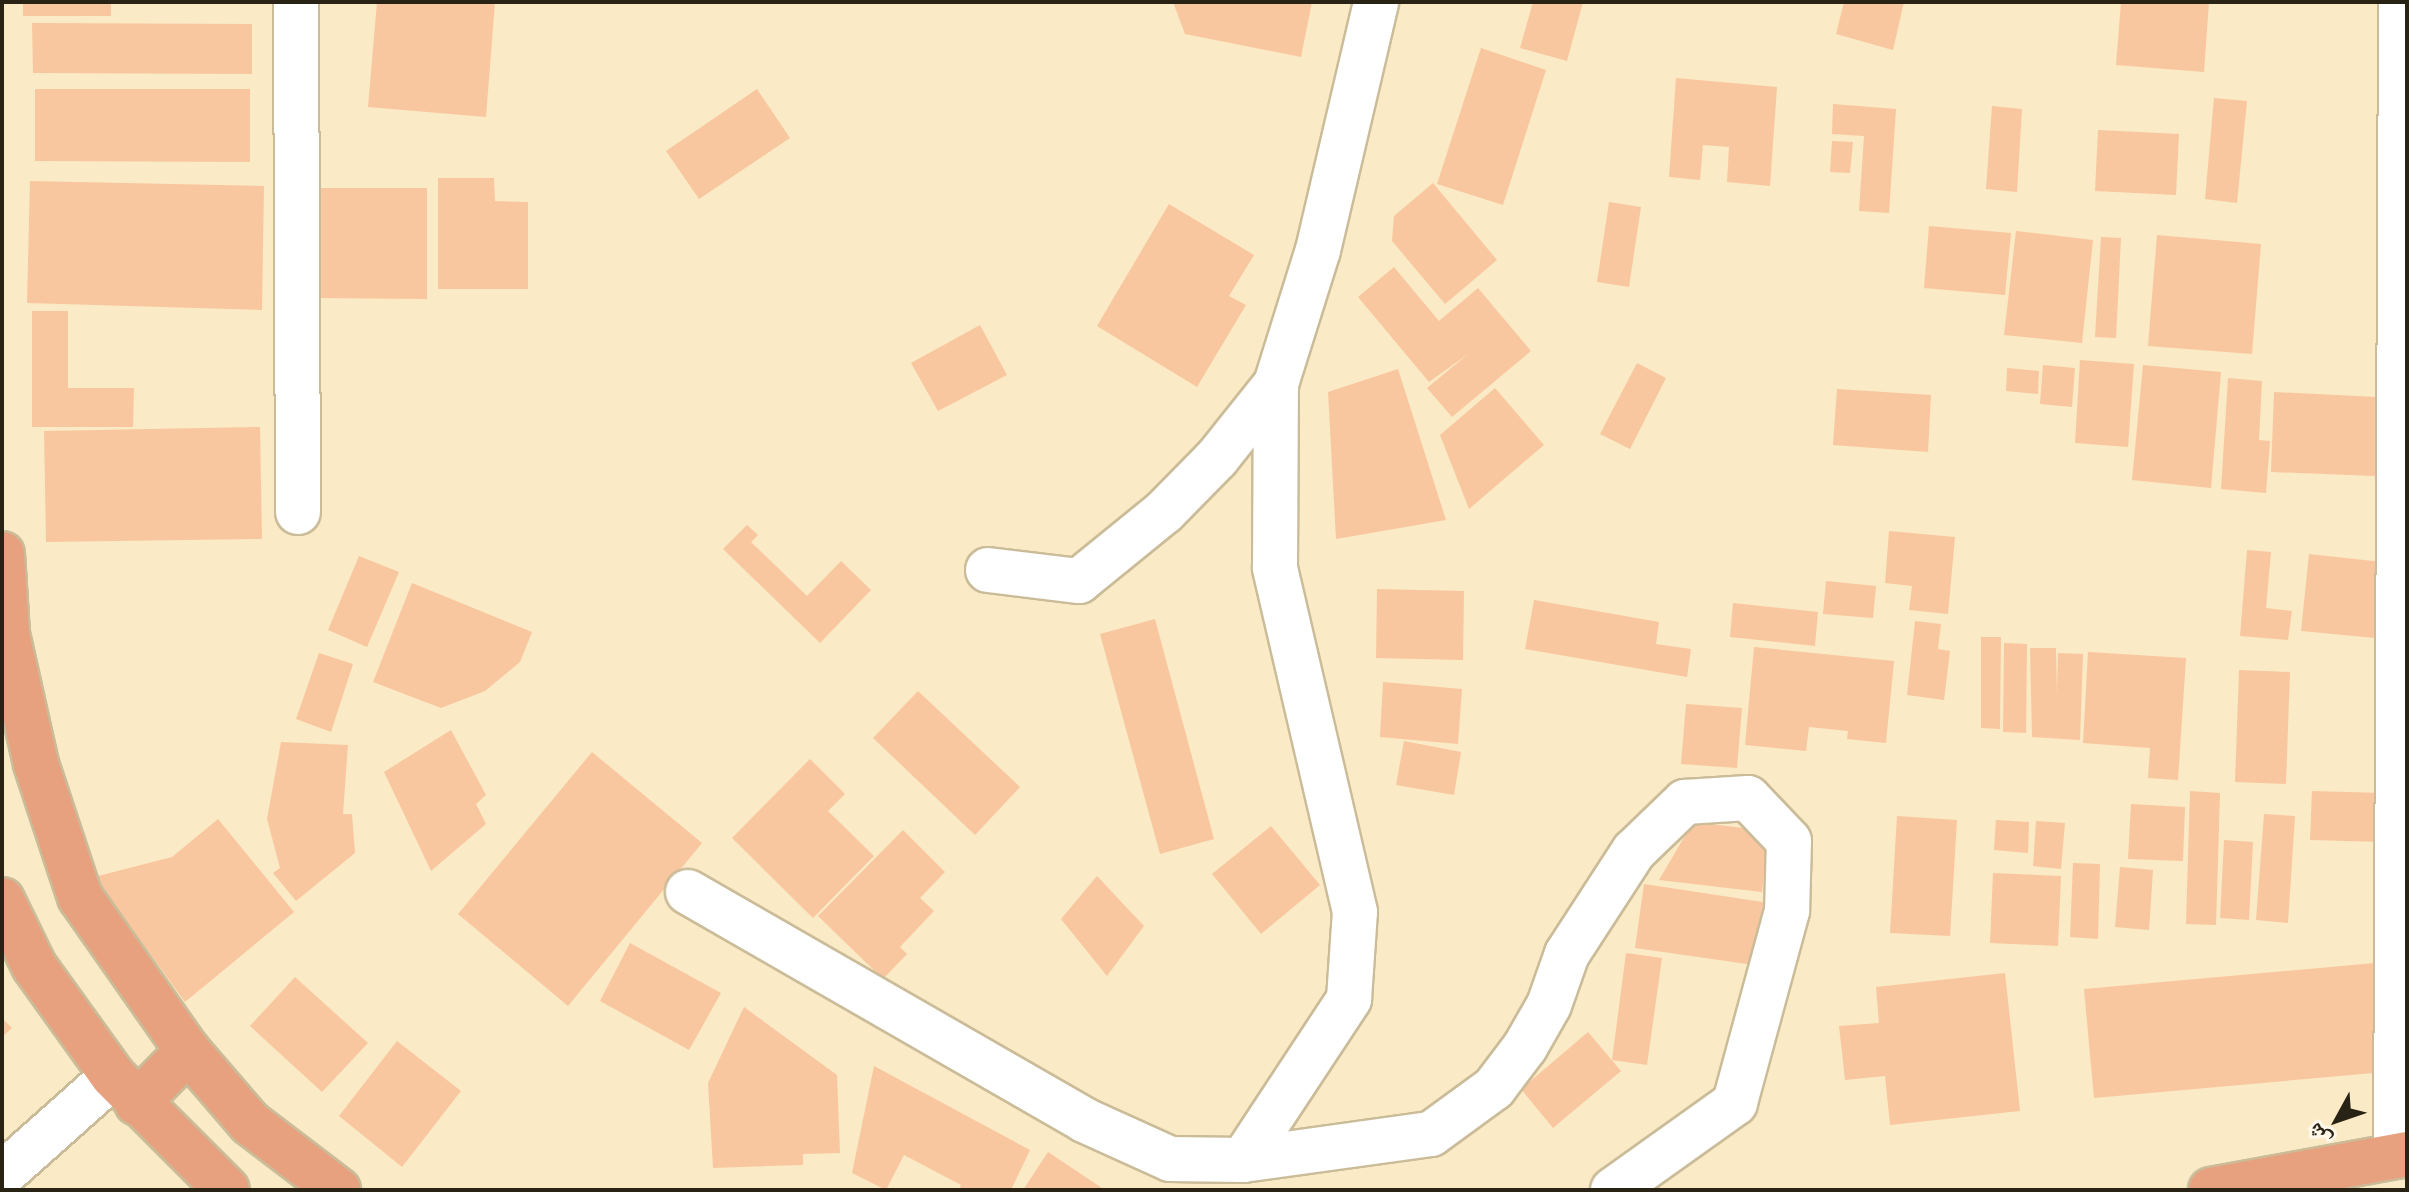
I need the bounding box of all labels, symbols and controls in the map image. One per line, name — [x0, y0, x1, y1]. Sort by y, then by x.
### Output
north arrow — [2297, 1080, 2377, 1160]
text: ش — [2300, 1117, 2337, 1153]

